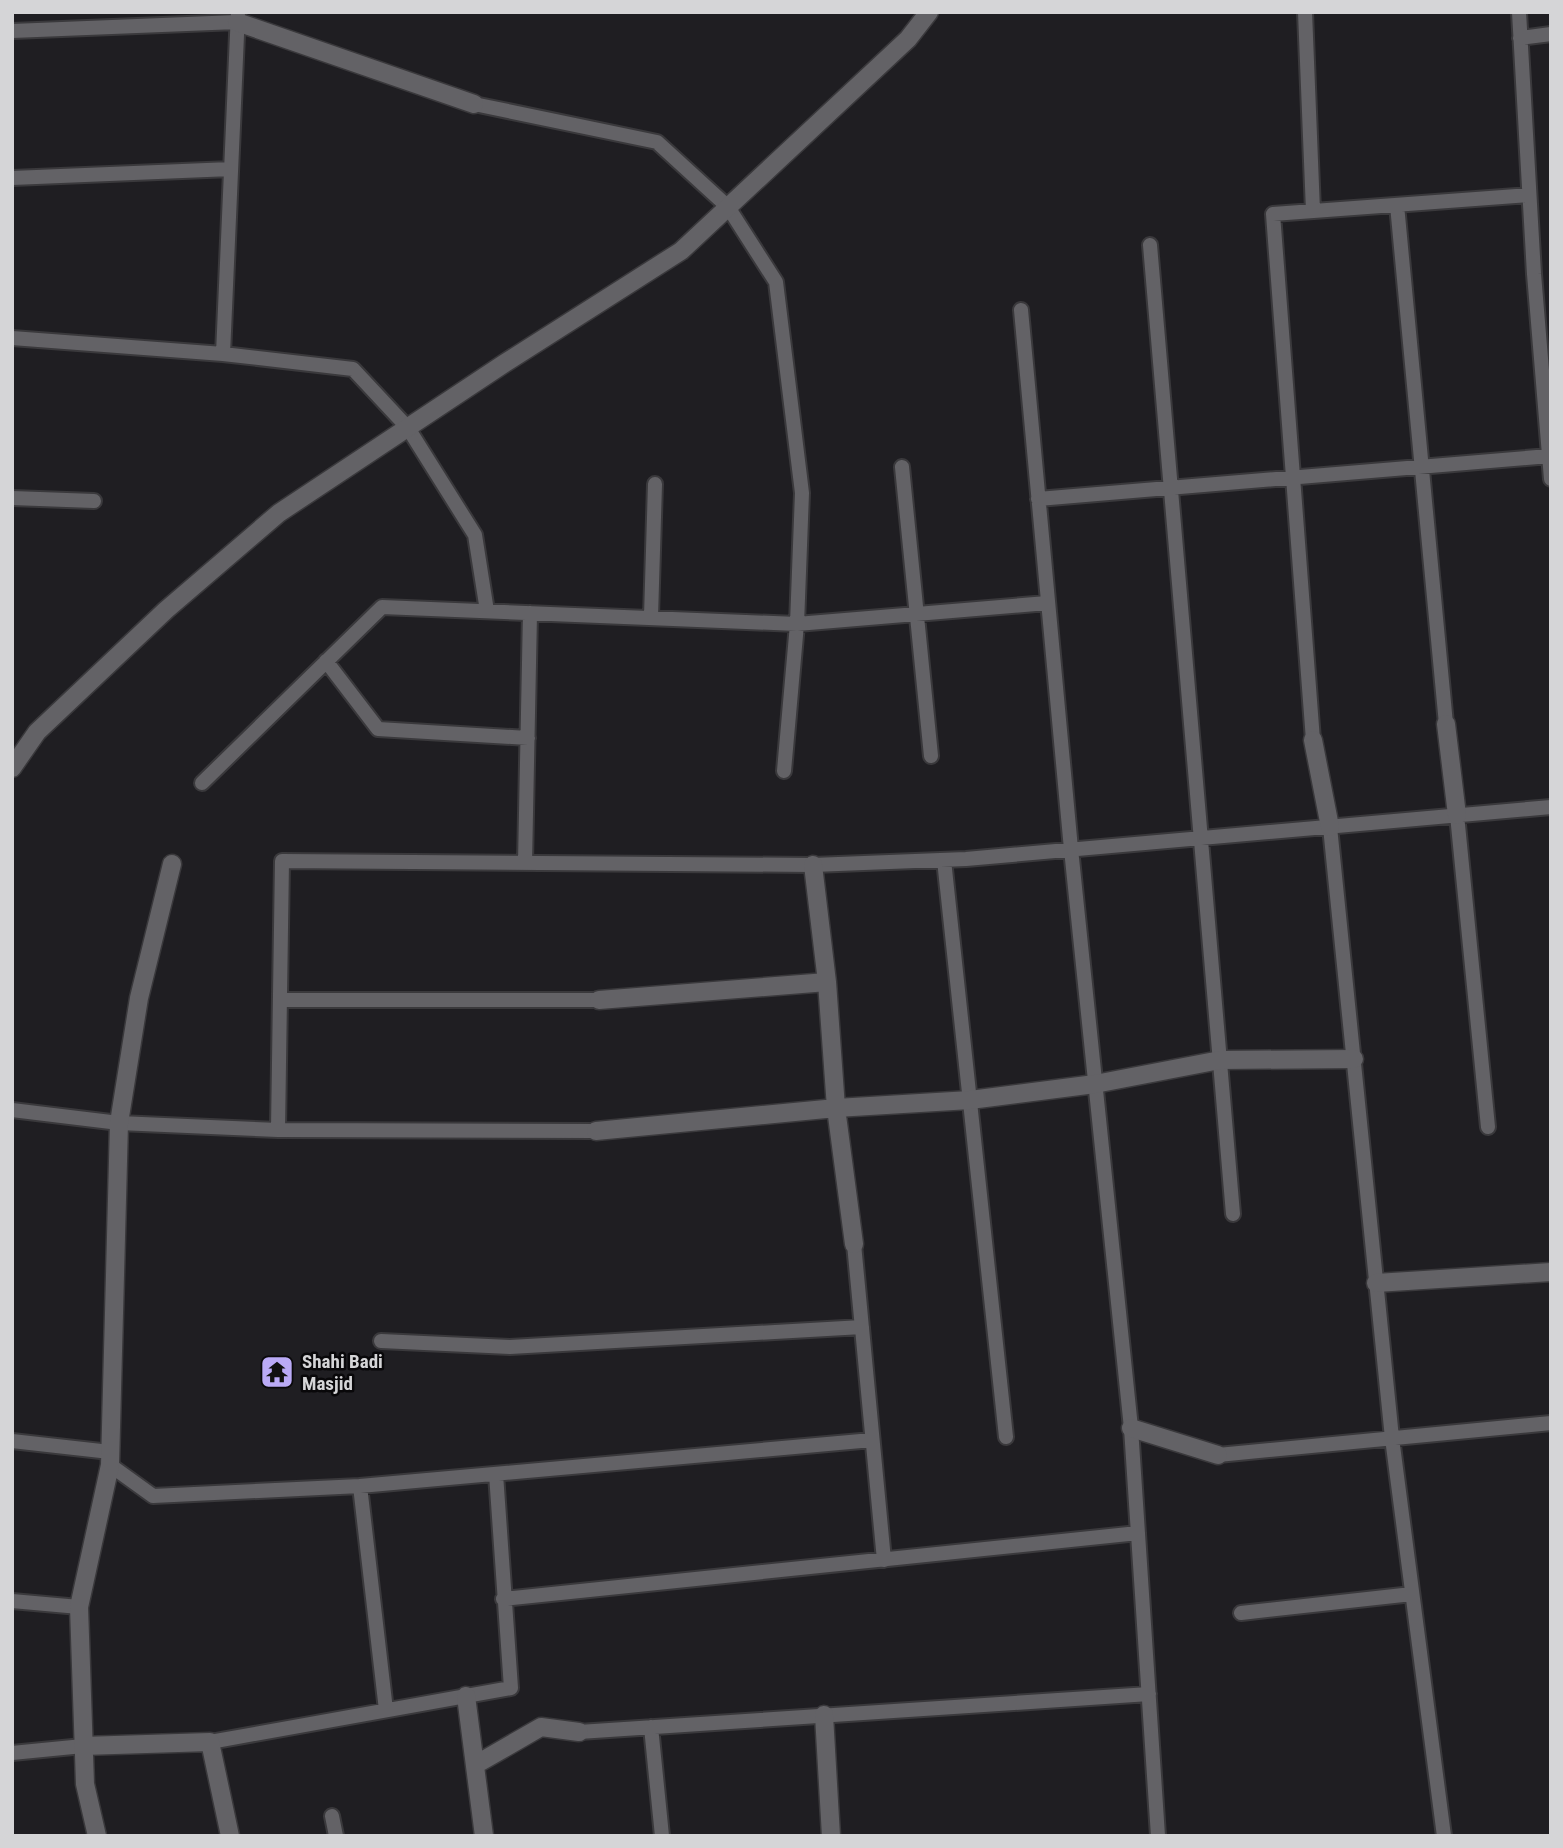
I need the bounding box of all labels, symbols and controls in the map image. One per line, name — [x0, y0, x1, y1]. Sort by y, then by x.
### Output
place label: Shahi Badi Masjid — [302, 1350, 383, 1395]
temple icon: Shahi Badi Masjid — [258, 1353, 296, 1391]

